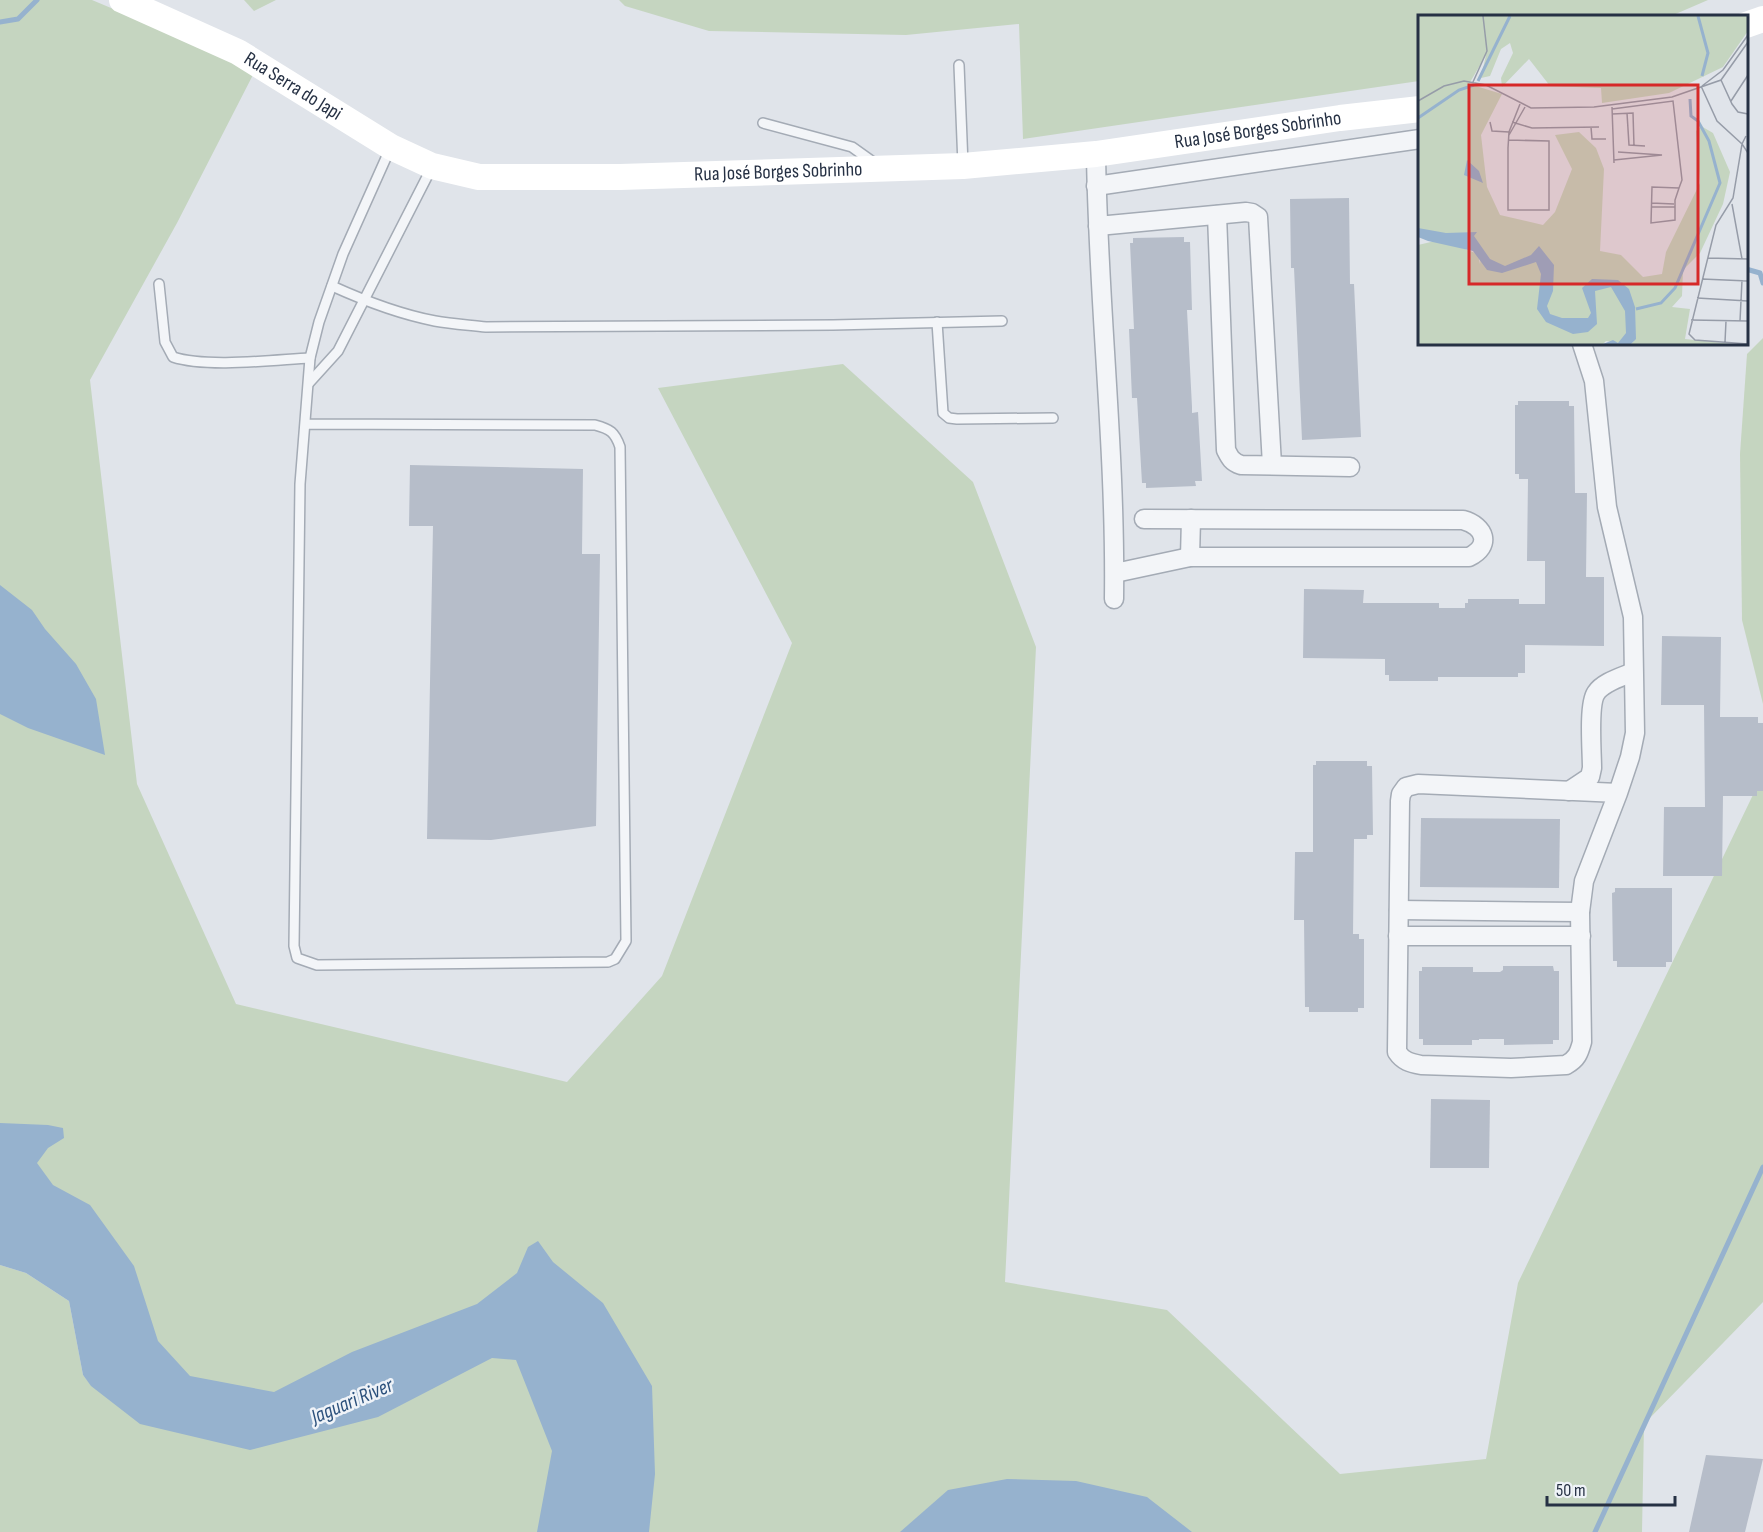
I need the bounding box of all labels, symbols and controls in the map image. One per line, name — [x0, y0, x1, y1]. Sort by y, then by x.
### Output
inset map — [1418, 15, 1748, 345]
street label: Rua Serra do Japi — [240, 47, 347, 126]
street label: Rua José Borges Sobrinho — [1173, 106, 1343, 154]
street label: Rua José Borges Sobrinho — [694, 157, 863, 187]
water label: Jaguari River — [305, 1372, 398, 1430]
scale bar — [1547, 1469, 1674, 1507]
text: 50 m — [1556, 1480, 1586, 1501]

